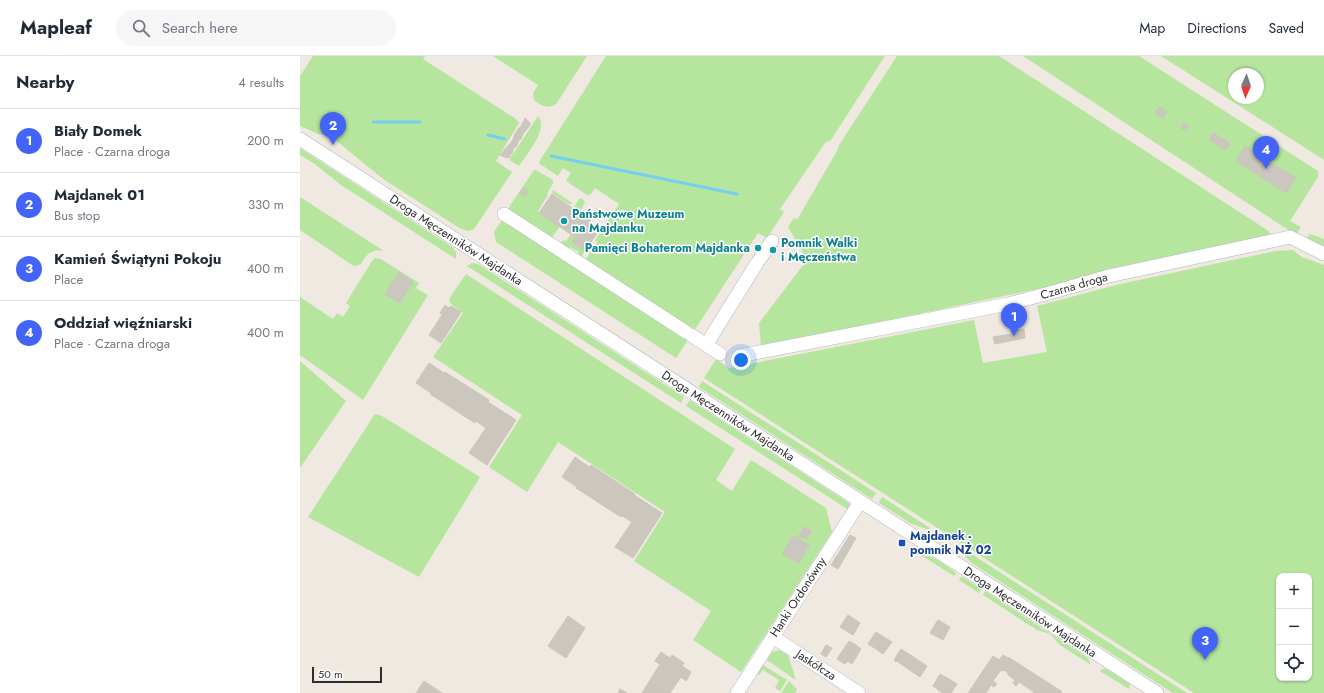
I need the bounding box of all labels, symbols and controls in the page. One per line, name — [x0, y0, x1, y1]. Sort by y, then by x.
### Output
search box — [116, 10, 396, 46]
text: Mapleaf — [20, 14, 92, 41]
icon: search — [130, 17, 152, 39]
text: Search here — [162, 17, 238, 39]
text: Map — [1139, 18, 1165, 38]
text: Directions — [1187, 18, 1247, 38]
text: Saved — [1269, 18, 1304, 38]
north arrow — [1228, 68, 1264, 104]
text: Nearby — [16, 70, 74, 94]
text: 4 results — [238, 73, 284, 92]
pin: 2 — [320, 112, 346, 145]
text: Biały Domek — [54, 120, 142, 142]
text: 1 — [26, 131, 32, 150]
text: 200 m — [247, 131, 284, 150]
pin: 4 — [1253, 136, 1279, 169]
text: Place · Czarna droga — [54, 142, 170, 161]
text: Majdanek 01 — [54, 184, 145, 206]
street label: Droga Męczenników Majdanka — [386, 190, 526, 290]
text: 2 — [25, 195, 33, 214]
text: 330 m — [248, 195, 284, 214]
place label: Państwowe Muzeum na Majdanku — [572, 205, 685, 237]
text: Bus stop — [54, 206, 100, 225]
marker: Państwowe Muzeum na Majdanku — [559, 216, 569, 226]
place label: Pomnik Walki i Męczeństwa — [781, 234, 857, 266]
place label: Pamięci Bohaterom Majdanka — [585, 239, 750, 257]
marker: Pamięci Bohaterom Majdanka — [753, 243, 763, 253]
marker: Pomnik Walki i Męczeństwa — [768, 245, 778, 255]
text: Kamień Świątyni Pokoju — [54, 248, 221, 270]
text: 3 — [25, 259, 33, 278]
text: 400 m — [247, 259, 284, 278]
street label: Czarna droga — [1038, 268, 1110, 304]
text: Place — [54, 270, 83, 289]
pin: 1 — [1001, 303, 1027, 336]
text: Oddział więźniarski — [54, 312, 192, 334]
text: 4 — [24, 323, 34, 342]
text: 400 m — [247, 323, 284, 342]
text: Place · Czarna droga — [54, 334, 170, 353]
your location — [731, 350, 751, 370]
street label: Droga Męczenników Majdanka — [658, 366, 798, 466]
place label: Majdanek - pomnik NŻ 02 — [910, 527, 992, 559]
marker: Majdanek - pomnik NŻ 02 — [897, 538, 907, 548]
street label: Hanki Ordonówny — [765, 553, 831, 640]
street label: Droga Męczenników Majdanka — [960, 562, 1100, 662]
map controls — [1276, 573, 1312, 681]
button: + — [1276, 573, 1312, 609]
button: − — [1276, 609, 1312, 645]
pin: 3 — [1192, 627, 1218, 660]
street label: Jaskółcza — [791, 644, 840, 685]
button: locate — [1276, 645, 1312, 681]
scale bar — [312, 665, 382, 684]
text: 50 m — [318, 666, 343, 682]

